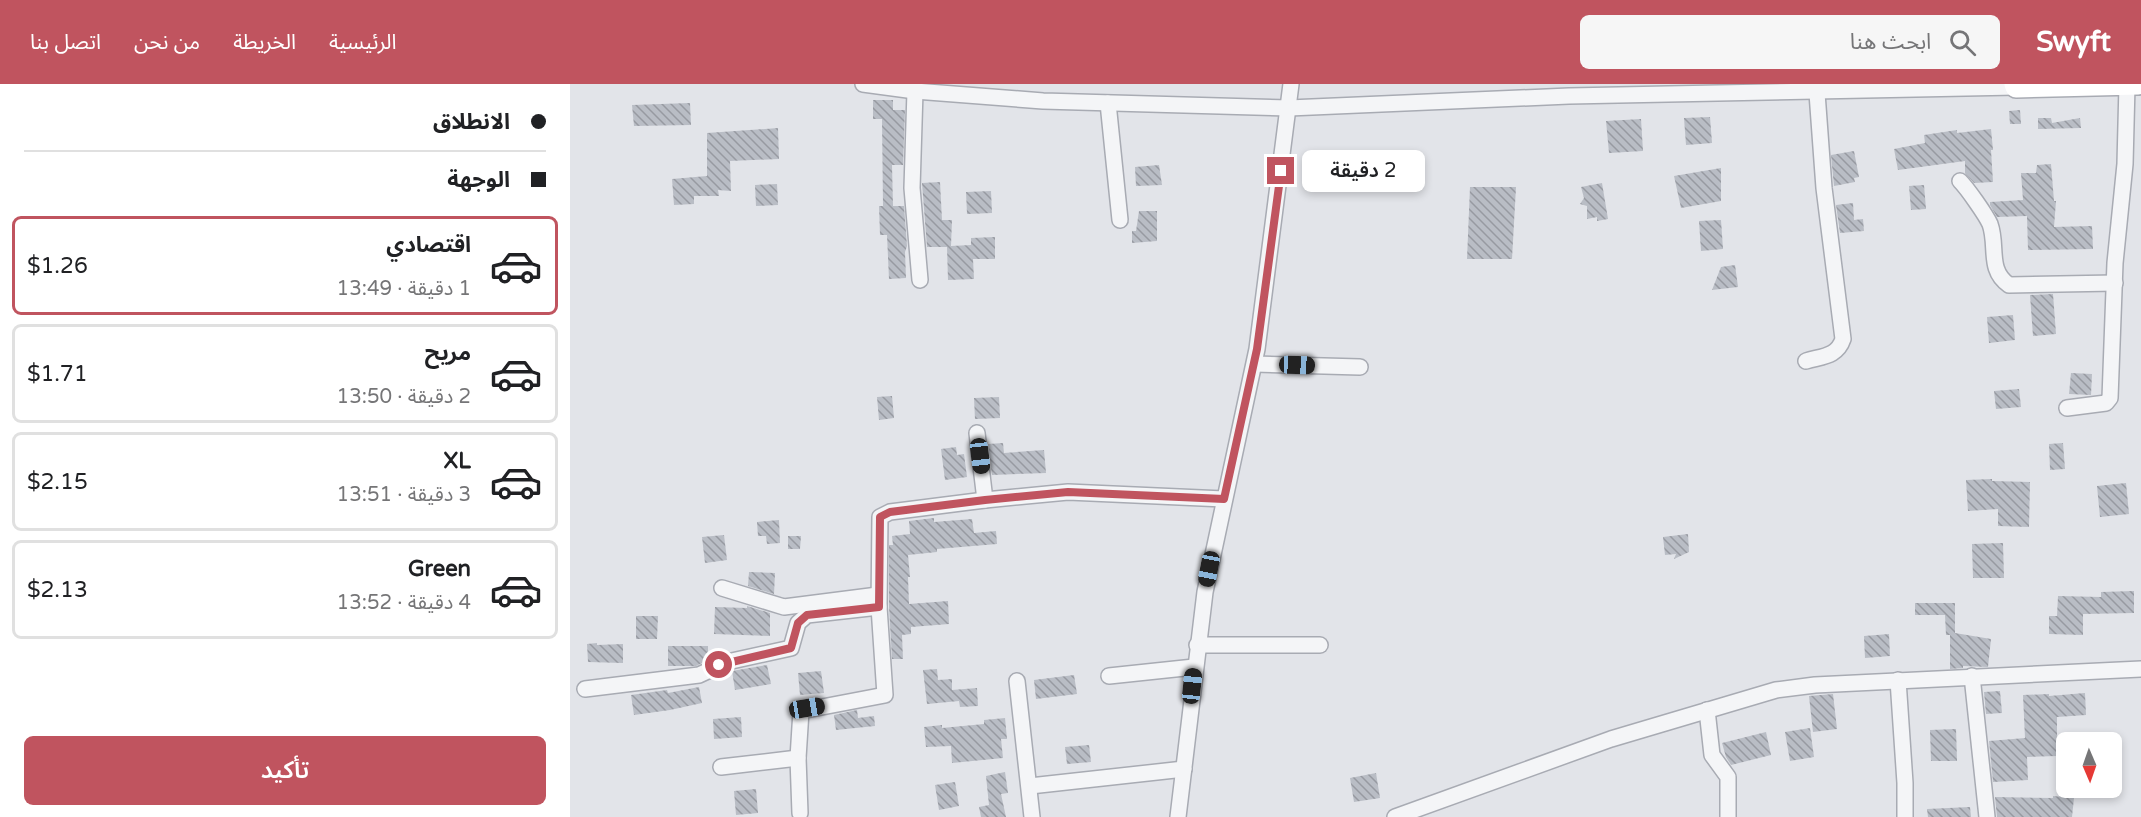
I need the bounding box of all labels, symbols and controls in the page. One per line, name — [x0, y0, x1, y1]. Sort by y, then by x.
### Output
search box — [1580, 15, 2000, 69]
text: Swyft — [2036, 25, 2111, 59]
icon: search — [1946, 26, 1979, 59]
text: ابحث هنا — [1850, 29, 1931, 55]
text: اتصل بنا — [30, 30, 101, 55]
text: من نحن — [134, 30, 200, 55]
text: الخريطة — [233, 30, 296, 55]
text: الرئيسية — [329, 30, 397, 55]
text: الانطلاق — [433, 109, 510, 135]
callout: 2 دقيقة — [1302, 150, 1425, 192]
route end — [1267, 157, 1294, 184]
text: 2 دقيقة — [1330, 159, 1397, 183]
text: الوجهة — [447, 167, 510, 193]
text: اقتصادي — [386, 232, 471, 258]
icon: car — [489, 239, 543, 293]
text: $1.26 — [27, 253, 88, 279]
text: 1 دقيقة · 13:49 — [337, 277, 471, 301]
text: مريح — [425, 340, 471, 366]
icon: car — [489, 347, 543, 401]
car — [1279, 355, 1315, 375]
text: $1.71 — [27, 361, 88, 387]
text: 2 دقيقة · 13:50 — [337, 385, 471, 409]
car — [969, 437, 991, 475]
text: XL — [444, 448, 471, 474]
icon: car — [489, 455, 543, 509]
text: $2.15 — [27, 469, 88, 495]
text: 3 دقيقة · 13:51 — [337, 483, 471, 507]
car — [1197, 550, 1221, 588]
text: Green — [408, 556, 471, 582]
icon: car — [489, 563, 543, 617]
text: $2.13 — [27, 577, 88, 603]
text: 4 دقيقة · 13:52 — [337, 591, 471, 615]
route start — [705, 651, 732, 678]
car — [1181, 667, 1203, 705]
car — [788, 696, 826, 720]
north arrow — [2056, 732, 2122, 798]
map controls — [2056, 732, 2122, 798]
button: تأكيد — [24, 736, 546, 805]

